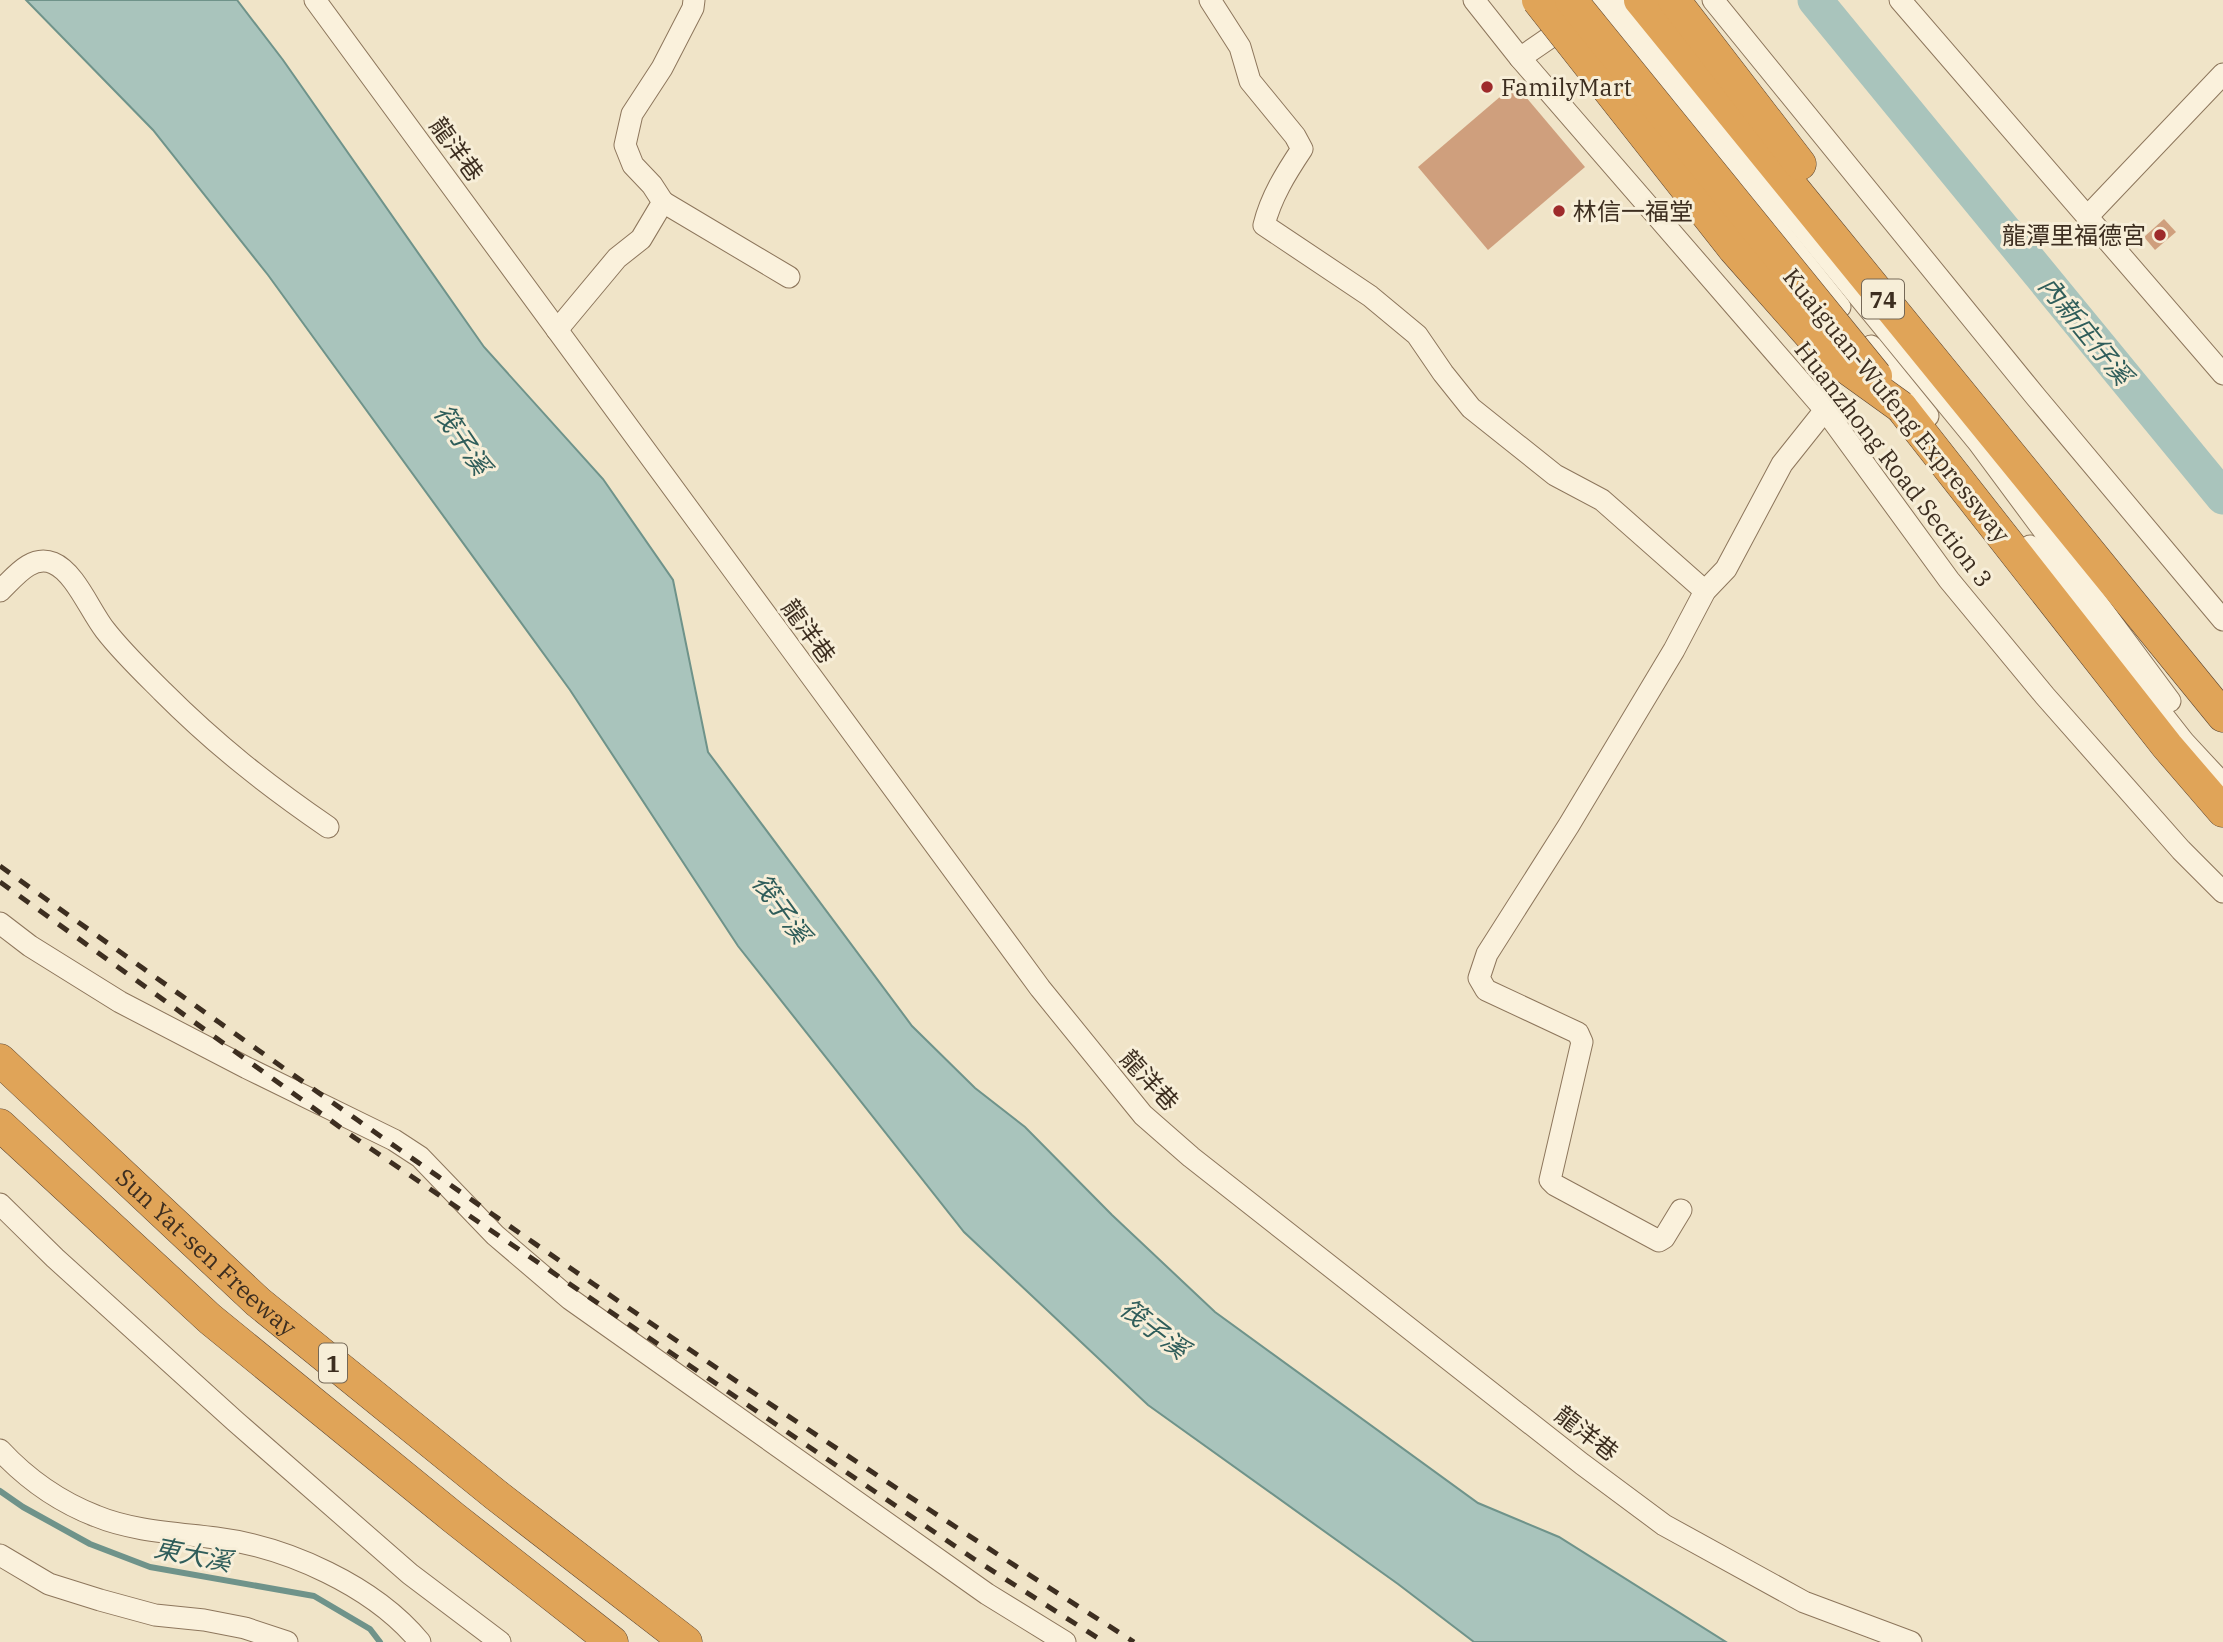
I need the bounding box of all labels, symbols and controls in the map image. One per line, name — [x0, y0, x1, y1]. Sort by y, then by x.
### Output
place label: FamilyMart — [1501, 71, 1632, 103]
marker: FamilyMart — [1479, 79, 1495, 95]
street label: 龍洋巷 — [423, 110, 491, 188]
place label: 林信一福堂 — [1573, 195, 1693, 227]
marker: 林信一福堂 — [1551, 203, 1567, 219]
place label: 龍潭里福德宮 — [2002, 219, 2146, 251]
marker: 龍潭里福德宮 — [2152, 227, 2168, 243]
street label: Kuaiguan-Wufeng Expressway — [1776, 261, 2018, 549]
water label: 內新庄仔溪 — [2032, 269, 2143, 394]
road number: 74 — [1862, 280, 1904, 318]
street label: Huanzhong Road Section 3 — [1788, 334, 2000, 594]
water label: 筏子溪 — [427, 397, 501, 484]
street label: 龍洋巷 — [775, 592, 843, 670]
water label: 筏子溪 — [745, 866, 821, 953]
street label: 龍洋巷 — [1114, 1043, 1186, 1117]
street label: Sun Yat-sen Freeway — [109, 1161, 303, 1343]
water label: 筏子溪 — [1114, 1291, 1199, 1368]
road number: 1 — [319, 1344, 347, 1382]
street label: 龍洋巷 — [1549, 1398, 1625, 1468]
water label: 東大溪 — [151, 1530, 238, 1579]

